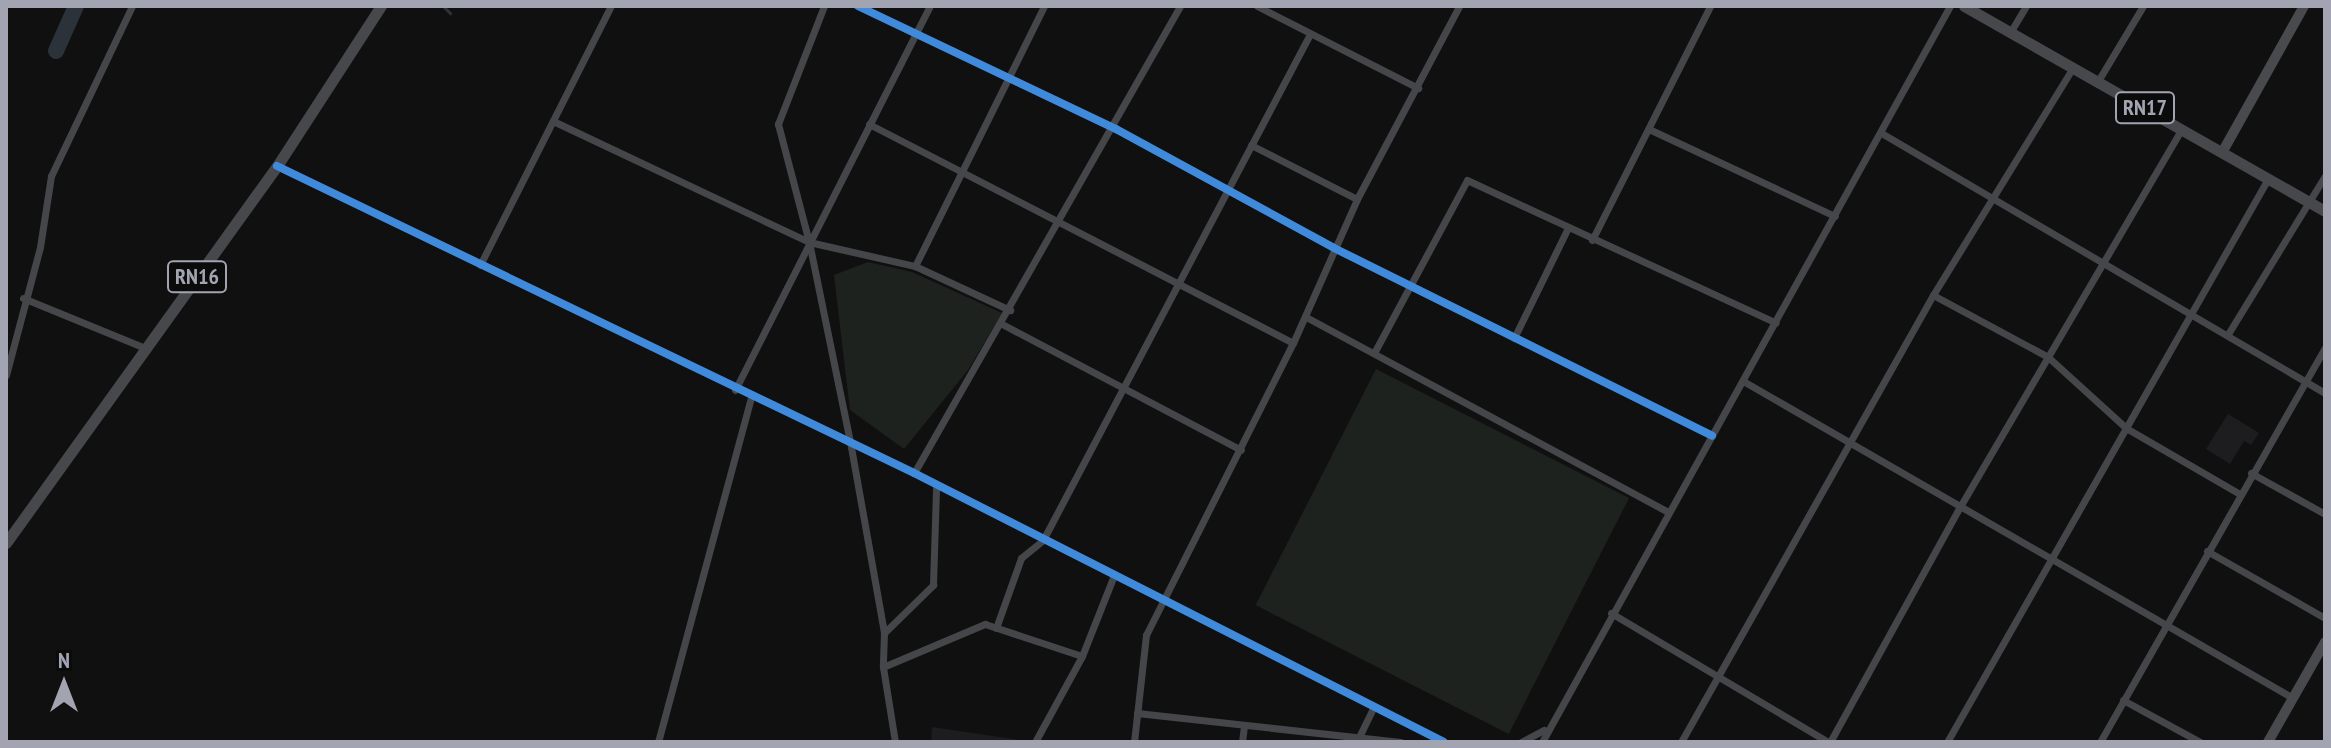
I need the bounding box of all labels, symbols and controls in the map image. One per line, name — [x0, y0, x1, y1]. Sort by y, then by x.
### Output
road number: RN17 — [2115, 90, 2175, 126]
road number: RN16 — [167, 259, 227, 295]
north arrow — [24, 644, 104, 724]
text: N — [58, 646, 70, 674]

